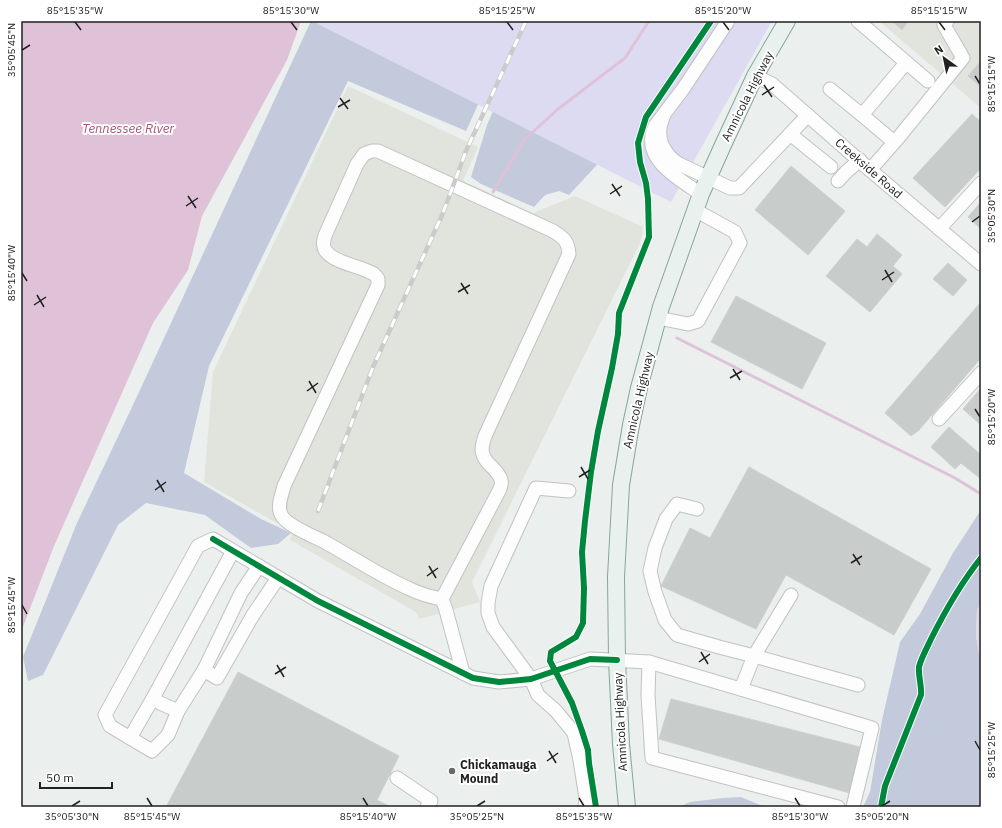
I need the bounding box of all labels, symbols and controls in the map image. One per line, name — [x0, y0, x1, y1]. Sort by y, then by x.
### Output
text: 85°15'35"W — [47, 4, 103, 17]
text: 85°15'30"W — [263, 4, 319, 17]
text: 85°15'25"W — [479, 4, 535, 17]
text: 85°15'20"W — [695, 4, 751, 17]
text: 85°15'15"W — [911, 4, 967, 17]
text: 35°05'45"N — [5, 23, 18, 77]
north arrow — [924, 38, 964, 78]
text: N — [931, 42, 946, 58]
street label: Amnicola Highway — [718, 48, 776, 144]
text: 85°15'15"W — [985, 56, 998, 112]
water label: Tennessee River — [82, 120, 175, 137]
street label: Creekside Road — [832, 135, 906, 201]
text: 35°05'30"N — [985, 189, 998, 243]
text: 85°15'40"W — [5, 245, 18, 301]
street label: Amnicola Highway — [620, 350, 656, 450]
text: 85°15'20"W — [985, 389, 998, 445]
text: 85°15'45"W — [5, 577, 18, 633]
street label: Amnicola Highway — [610, 672, 630, 772]
text: 85°15'25"W — [985, 722, 998, 778]
place label: Chickamauga Mound — [460, 757, 537, 786]
scale bar — [40, 764, 112, 790]
marker: Chickamauga Mound — [447, 766, 457, 776]
text: 50 m — [46, 770, 74, 785]
text: 35°05'30"N — [45, 810, 99, 823]
text: 85°15'45"W — [124, 810, 180, 823]
text: 85°15'40"W — [340, 810, 396, 823]
text: 35°05'25"N — [450, 810, 504, 823]
text: 85°15'35"W — [556, 810, 612, 823]
text: 85°15'30"W — [772, 810, 828, 823]
text: 35°05'20"N — [855, 810, 909, 823]

